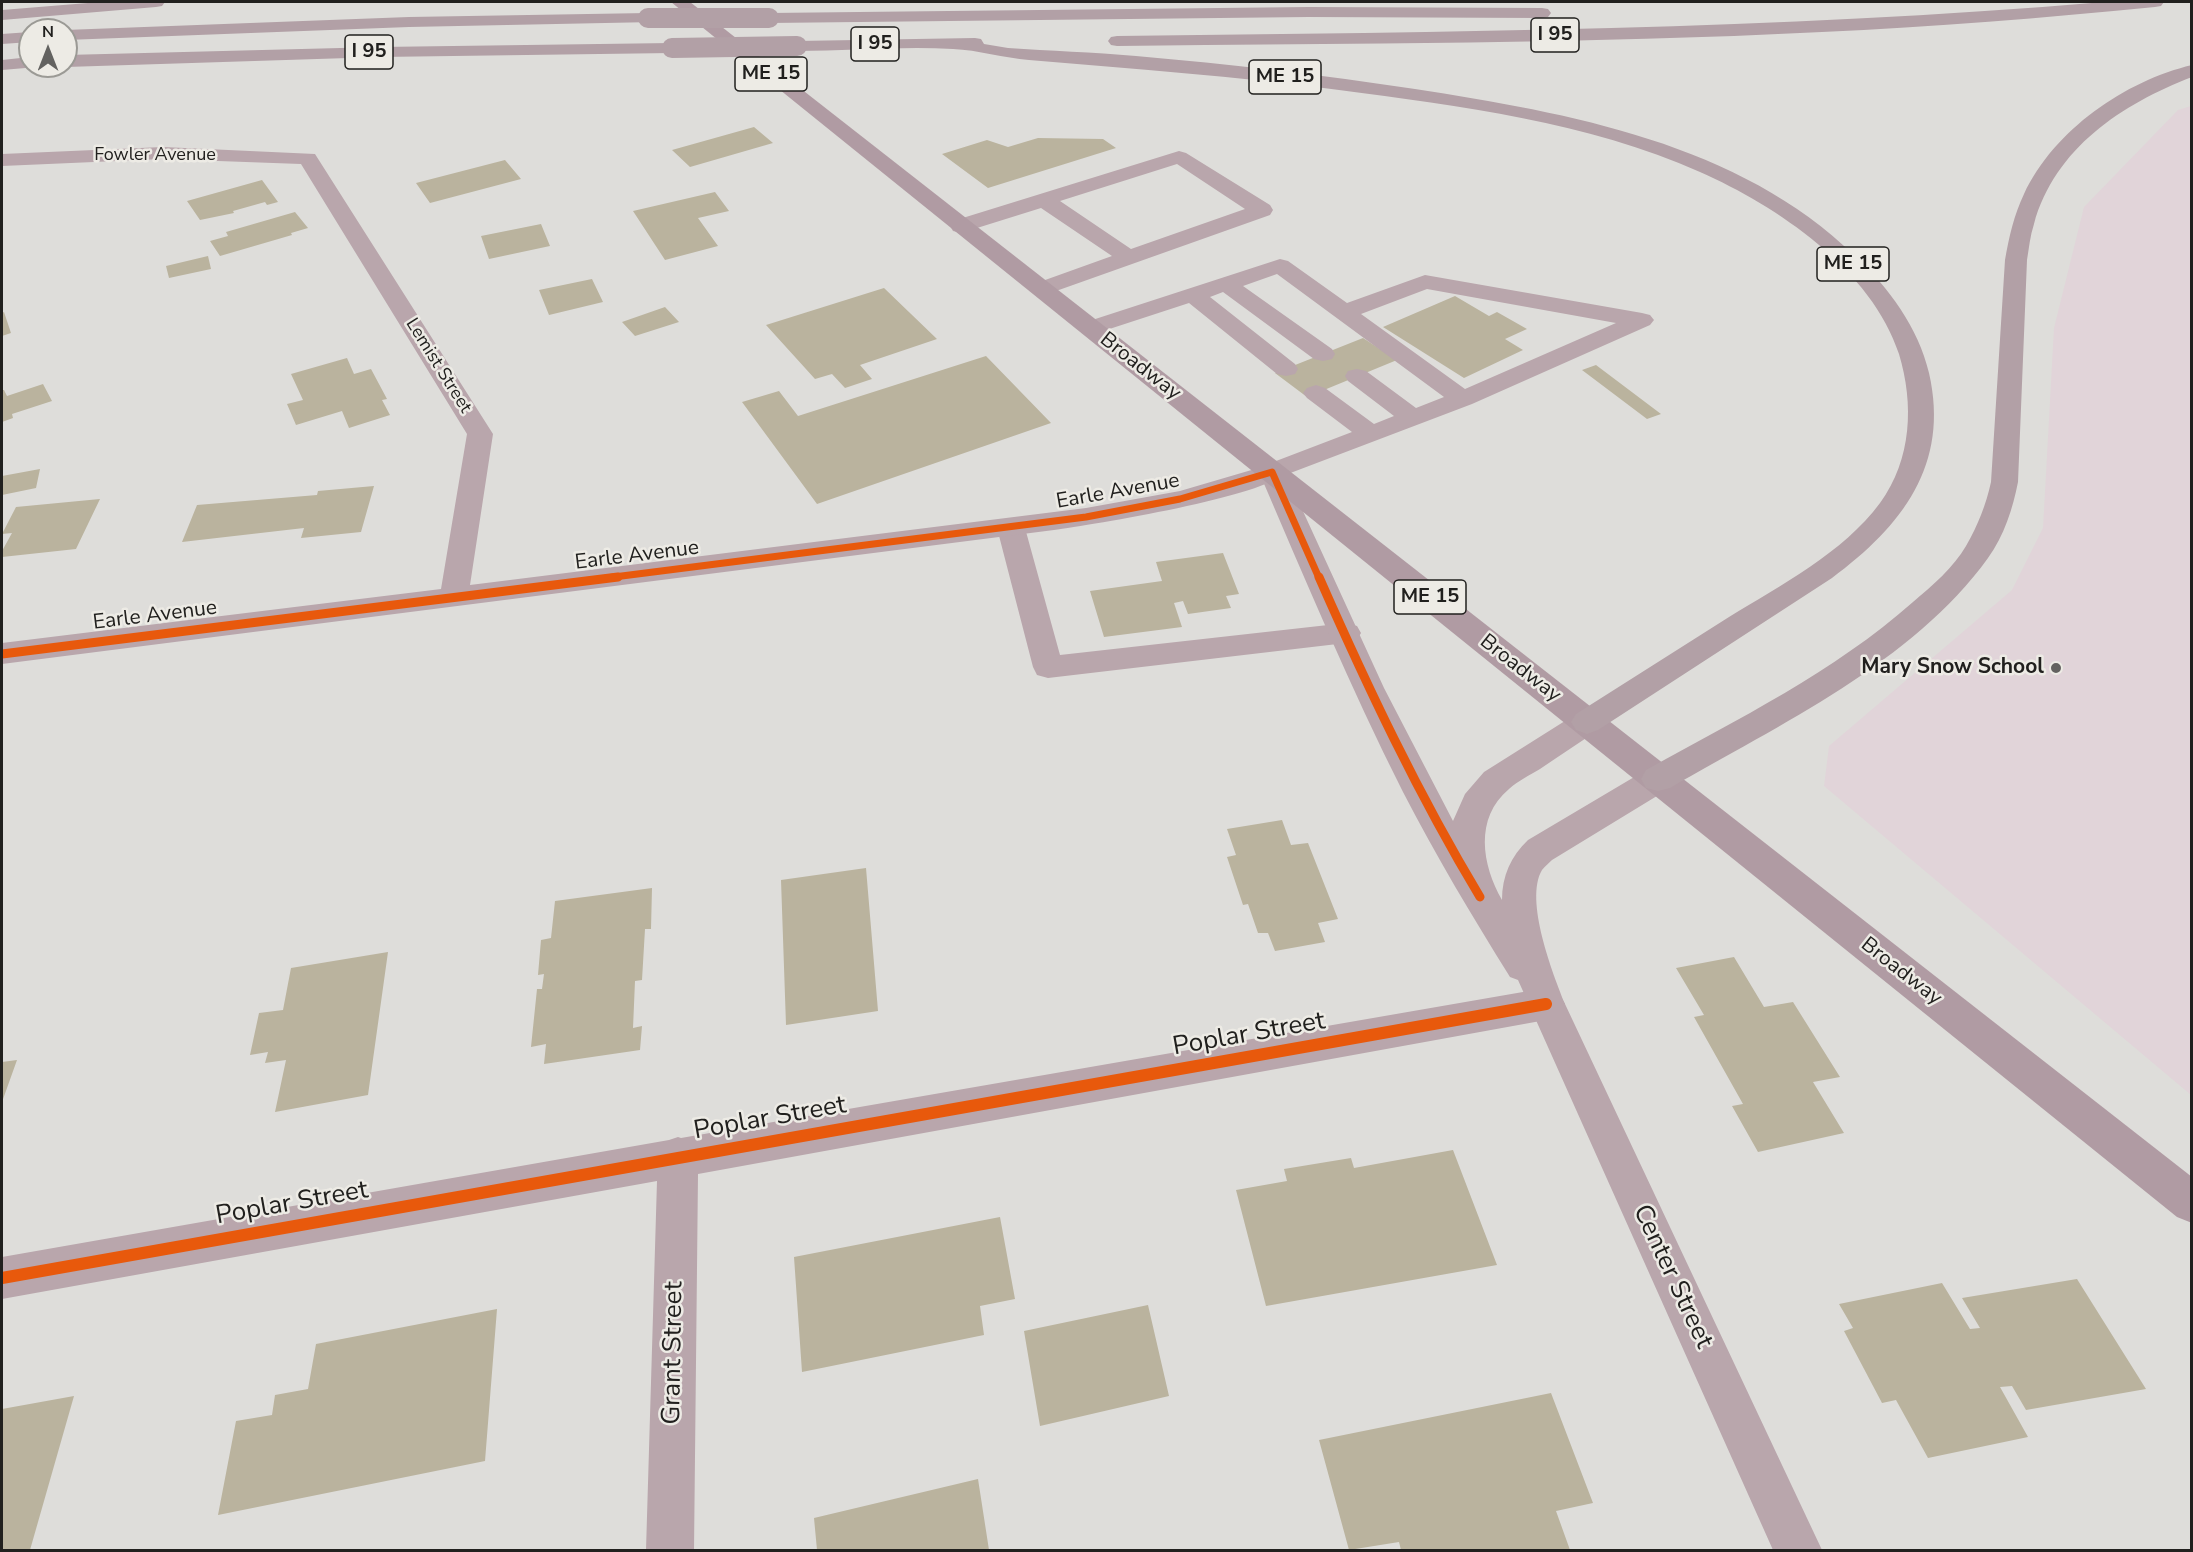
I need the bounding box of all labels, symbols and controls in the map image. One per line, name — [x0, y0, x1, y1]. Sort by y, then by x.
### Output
north arrow — [18, 18, 78, 78]
road number: I 95 — [1531, 18, 1579, 52]
text: N — [42, 21, 54, 43]
road number: I 95 — [851, 27, 899, 61]
road number: I 95 — [345, 35, 393, 69]
road number: ME 15 — [735, 57, 807, 91]
road number: ME 15 — [1249, 60, 1321, 94]
street label: Fowler Avenue — [94, 145, 216, 167]
road number: ME 15 — [1817, 247, 1889, 281]
street label: Lemist Street — [400, 315, 476, 417]
street label: Broadway — [1094, 328, 1186, 406]
street label: Earle Avenue — [1054, 469, 1182, 515]
street label: Earle Avenue — [573, 536, 701, 576]
road number: ME 15 — [1394, 580, 1466, 614]
street label: Earle Avenue — [91, 596, 219, 636]
street label: Broadway — [1474, 630, 1566, 708]
place label: Mary Snow School — [1861, 655, 2044, 681]
marker: Mary Snow School — [2049, 661, 2063, 675]
street label: Broadway — [1855, 933, 1947, 1011]
street label: Poplar Street — [1171, 1006, 1327, 1064]
street label: Poplar Street — [692, 1090, 848, 1148]
street label: Poplar Street — [214, 1175, 370, 1233]
street label: Center Street — [1625, 1200, 1719, 1354]
street label: Grant Street — [657, 1281, 691, 1425]

